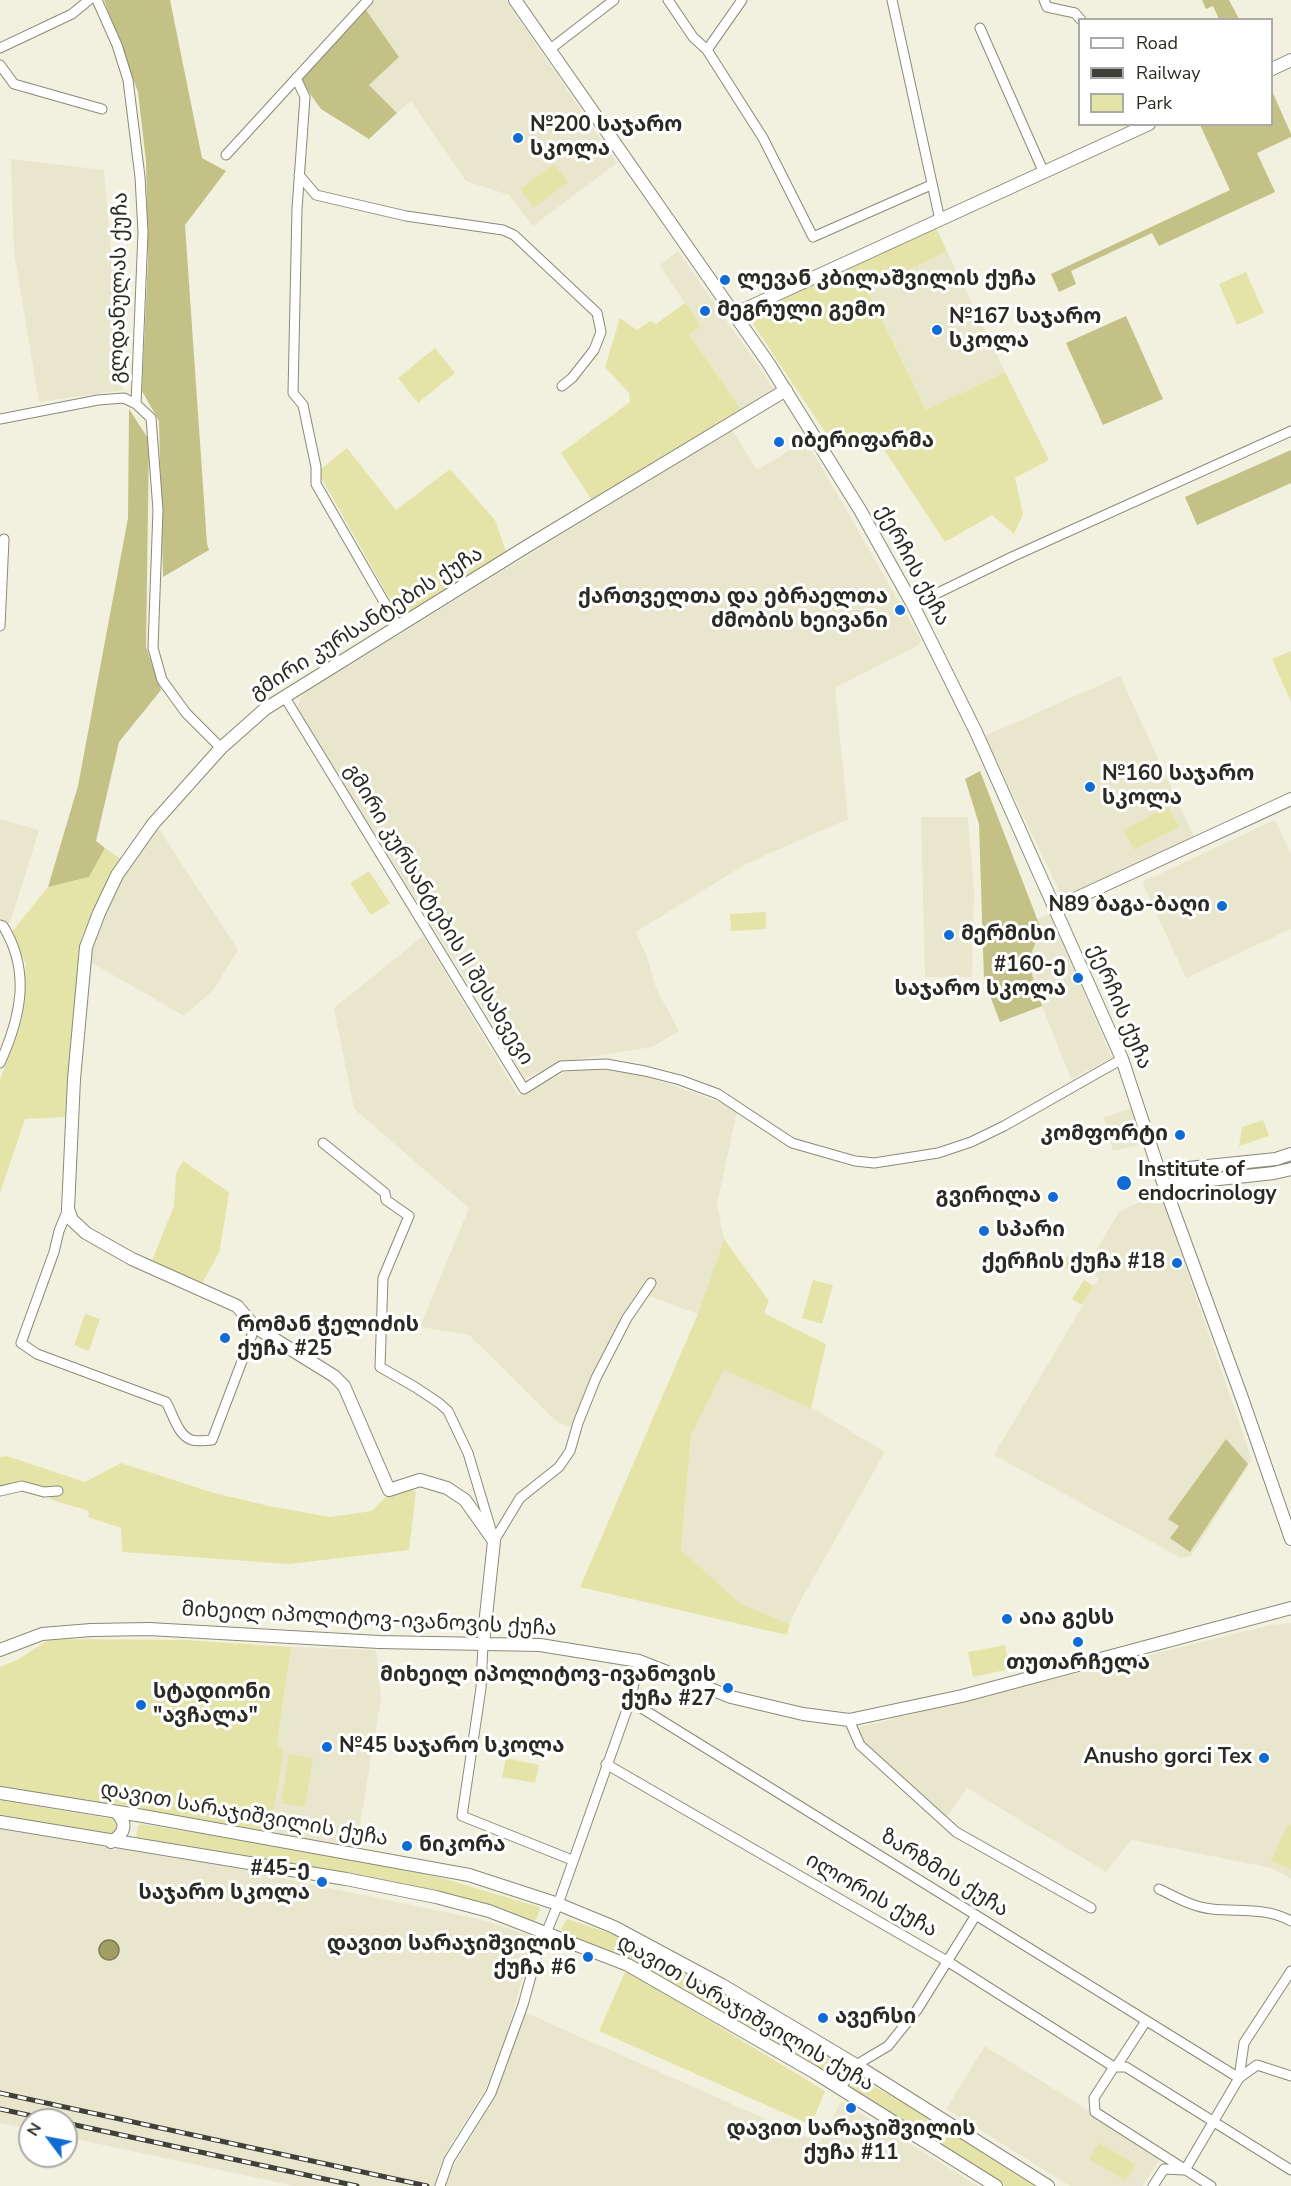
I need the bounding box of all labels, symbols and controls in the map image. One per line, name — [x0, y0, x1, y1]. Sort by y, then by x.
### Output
legend — [1078, 18, 1273, 126]
text: Road — [1136, 31, 1178, 55]
text: Railway — [1136, 61, 1201, 85]
text: Park — [1136, 91, 1172, 115]
place label: №200 საჯარო სკოლა — [530, 113, 682, 163]
marker: №200 საჯარო სკოლა — [511, 131, 525, 145]
street label: გლდანულას ქუჩა — [106, 192, 134, 384]
place label: ლევან კბილაშვილის ქუჩა — [737, 267, 1036, 293]
marker: ლევან კბილაშვილის ქუჩა — [718, 273, 732, 287]
place label: მეგრული გემო — [717, 298, 885, 324]
marker: მეგრული გემო — [698, 304, 712, 318]
place label: №167 საჯარო სკოლა — [949, 305, 1101, 355]
marker: №167 საჯარო სკოლა — [930, 323, 944, 337]
place label: იბერიფარმა — [791, 429, 934, 455]
marker: იბერიფარმა — [772, 435, 786, 449]
street label: ქერჩის ქუჩა — [870, 501, 954, 631]
street label: გმირი კურსანტების ქუჩა — [246, 542, 488, 706]
place label: ქართველთა და ებრაელთა ძმობის ხეივანი — [578, 585, 888, 635]
marker: ქართველთა და ებრაელთა ძმობის ხეივანი — [893, 603, 907, 617]
street label: გმირი კურსანტების II შესახვევი — [338, 760, 538, 1070]
place label: №160 საჯარო სკოლა — [1102, 762, 1254, 812]
marker: №160 საჯარო სკოლა — [1083, 780, 1097, 794]
place label: N89 ბაგა-ბაღი — [1049, 893, 1210, 919]
marker: N89 ბაგა-ბაღი — [1215, 899, 1229, 913]
place label: მერმისი — [961, 922, 1056, 948]
marker: მერმისი — [942, 928, 956, 942]
street label: ქერჩის ქუჩა — [1081, 941, 1157, 1073]
place label: #160-ე საჯარო სკოლა — [895, 953, 1066, 1003]
marker: #160-ე საჯარო სკოლა — [1071, 971, 1085, 985]
place label: კომფორტი — [1040, 1122, 1168, 1148]
marker: კომფორტი — [1173, 1128, 1187, 1142]
place label: Institute of endocrinology — [1138, 1158, 1277, 1208]
marker: Institute of endocrinology — [1115, 1174, 1133, 1192]
place label: გვირილა — [936, 1184, 1041, 1210]
marker: გვირილა — [1046, 1190, 1060, 1204]
place label: სპარი — [996, 1218, 1065, 1244]
marker: სპარი — [977, 1224, 991, 1238]
place label: ქერჩის ქუჩა #18 — [982, 1250, 1165, 1276]
marker: ქერჩის ქუჩა #18 — [1170, 1256, 1184, 1270]
place label: რომან ჭელიძის ქუჩა #25 — [237, 1313, 419, 1363]
marker: რომან ჭელიძის ქუჩა #25 — [218, 1331, 232, 1345]
street label: მიხეილ იპოლიტოვ-ივანოვის ქუჩა — [181, 1598, 557, 1642]
place label: აია გესს — [1019, 1606, 1114, 1632]
marker: აია გესს — [1000, 1612, 1014, 1626]
marker: თუთარჩელა — [1071, 1635, 1085, 1649]
place label: თუთარჩელა — [1006, 1651, 1150, 1677]
place label: მიხეილ იპოლიტოვ-ივანოვის ქუჩა #27 — [380, 1663, 716, 1713]
place label: სტადიონი "ავჩალა" — [153, 1680, 271, 1730]
marker: მიხეილ იპოლიტოვ-ივანოვის ქუჩა #27 — [721, 1681, 735, 1695]
marker: სტადიონი "ავჩალა" — [134, 1698, 148, 1712]
place label: №45 საჯარო სკოლა — [339, 1734, 564, 1760]
marker: №45 საჯარო სკოლა — [320, 1740, 334, 1754]
place label: Anusho gorci Tex — [1084, 1745, 1252, 1771]
marker: Anusho gorci Tex — [1257, 1751, 1271, 1765]
street label: დავით სარაჯიშვილის ქუჩა — [98, 1777, 390, 1853]
street label: ზარზმის ქუჩა — [875, 1825, 1013, 1923]
place label: ნიკორა — [419, 1833, 506, 1859]
marker: ნიკორა — [400, 1839, 414, 1853]
street label: ილორის ქუჩა — [801, 1848, 941, 1944]
place label: #45-ე საჯარო სკოლა — [139, 1857, 310, 1907]
marker: #45-ე საჯარო სკოლა — [315, 1875, 329, 1889]
street label: დავით სარაჯიშვილის ქუჩა — [612, 1930, 878, 2098]
place label: დავით სარაჯიშვილის ქუჩა #6 — [327, 1932, 576, 1982]
marker: დავით სარაჯიშვილის ქუჩა #6 — [581, 1950, 595, 1964]
place label: ავერსი — [835, 2005, 916, 2031]
marker: ავერსი — [816, 2011, 830, 2025]
marker: დავით სარაჯიშვილის ქუჩა #11 — [844, 2101, 858, 2115]
north arrow — [18, 2108, 78, 2168]
place label: დავით სარაჯიშვილის ქუჩა #11 — [726, 2117, 976, 2167]
text: N — [22, 2119, 47, 2140]

